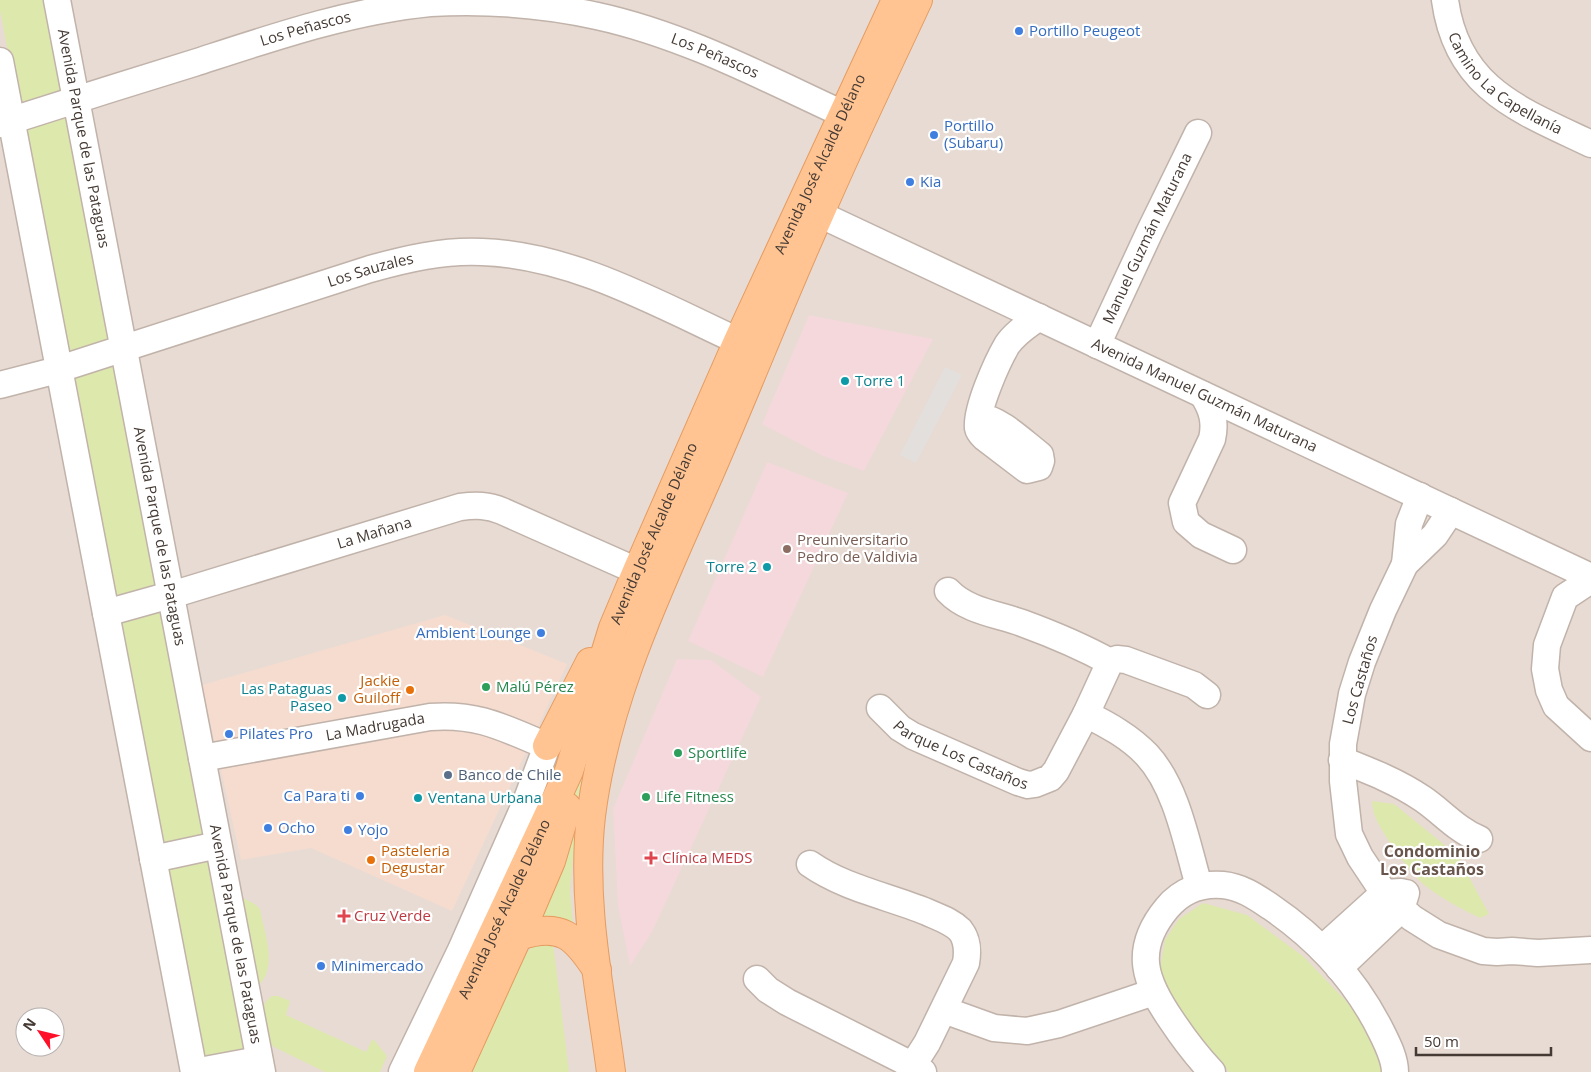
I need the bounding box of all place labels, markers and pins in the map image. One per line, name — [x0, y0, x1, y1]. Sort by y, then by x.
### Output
place label: Portillo Peugeot — [1029, 20, 1140, 40]
marker: Portillo Peugeot — [1013, 25, 1025, 37]
place label: Portillo (Subaru) — [944, 115, 1003, 152]
marker: Portillo (Subaru) — [928, 129, 940, 141]
place label: Kia — [920, 171, 941, 191]
marker: Kia — [904, 176, 916, 188]
place label: Torre 1 — [855, 370, 905, 390]
marker: Torre 1 — [839, 375, 851, 387]
place label: Preuniversitario Pedro de Valdivia — [797, 529, 918, 566]
marker: Preuniversitario Pedro de Valdivia — [781, 543, 793, 555]
place label: Torre 2 — [707, 556, 757, 576]
marker: Torre 2 — [761, 561, 773, 573]
place label: Ambient Lounge — [416, 622, 531, 642]
marker: Ambient Lounge — [535, 627, 547, 639]
place label: Jackie Guiloff — [353, 670, 401, 707]
place label: Malú Pérez — [496, 676, 574, 696]
place label: Las Pataguas Paseo — [241, 678, 332, 715]
marker: Malú Pérez — [480, 681, 492, 693]
marker: Jackie Guiloff — [404, 684, 416, 696]
marker: Las Pataguas Paseo — [336, 692, 348, 704]
place label: Pilates Pro — [239, 723, 313, 743]
marker: Pilates Pro — [223, 728, 235, 740]
place label: Sportlife — [688, 742, 747, 762]
marker: Sportlife — [672, 747, 684, 759]
place label: Banco de Chile — [458, 764, 561, 784]
marker: Banco de Chile — [442, 769, 454, 781]
place label: Ca Para ti — [283, 785, 350, 805]
place label: Life Fitness — [656, 786, 734, 806]
place label: Ventana Urbana — [428, 787, 542, 807]
marker: Ca Para ti — [354, 790, 366, 802]
marker: Life Fitness — [640, 791, 652, 803]
marker: Ventana Urbana — [412, 792, 424, 804]
place label: Ocho — [278, 817, 315, 837]
place label: Yojo — [358, 819, 388, 839]
marker: Ocho — [262, 822, 274, 834]
marker: Yojo — [342, 824, 354, 836]
place label: Pasteleria Degustar — [381, 840, 450, 877]
place label: Clínica MEDS — [662, 847, 752, 867]
marker: Clínica MEDS — [644, 851, 658, 865]
marker: Pasteleria Degustar — [365, 854, 377, 866]
place label: Cruz Verde — [354, 905, 431, 925]
marker: Cruz Verde — [338, 910, 350, 922]
place label: Minimercado — [331, 955, 423, 975]
marker: Minimercado — [315, 960, 327, 972]

